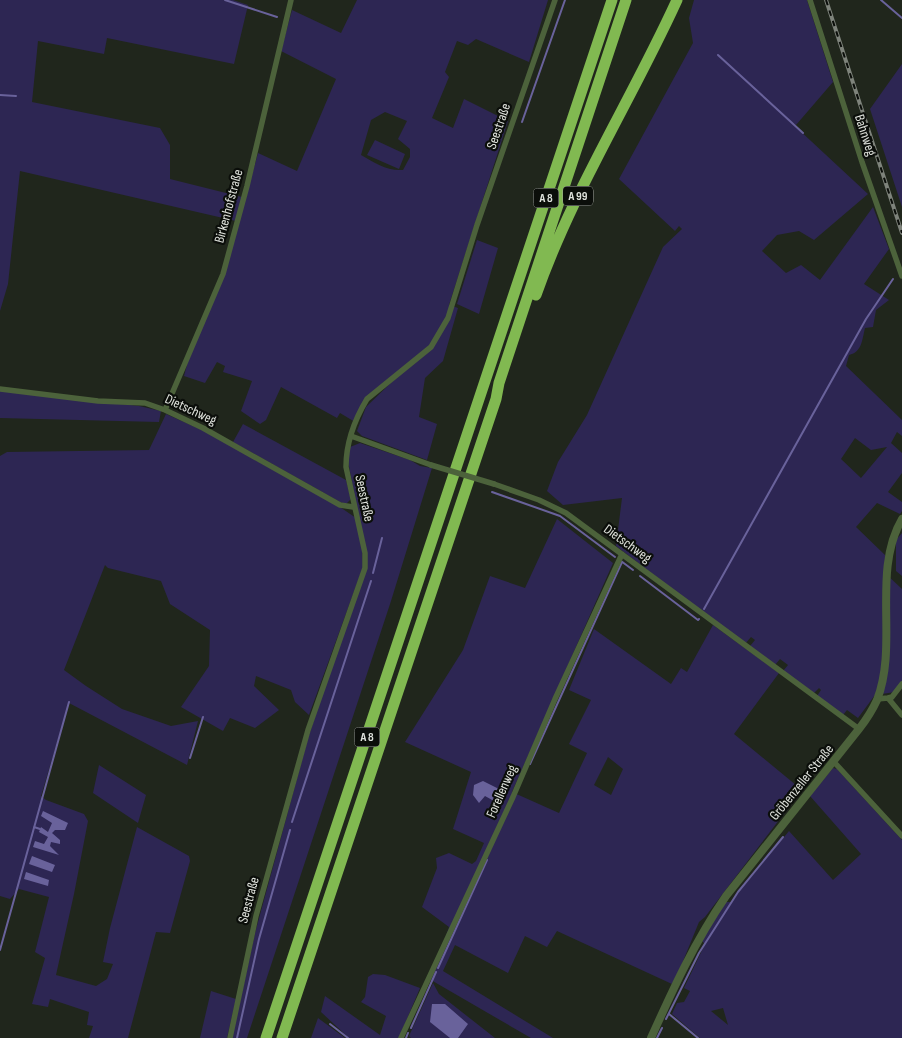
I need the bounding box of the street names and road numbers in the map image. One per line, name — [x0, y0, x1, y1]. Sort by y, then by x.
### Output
street label: Seestraße — [483, 101, 514, 151]
street label: Bahnweg — [851, 112, 880, 158]
street label: Birkenhofstraße — [211, 168, 246, 245]
road number: A 99 — [563, 187, 593, 206]
road number: A 8 — [534, 188, 558, 208]
street label: Dietschweg — [162, 390, 220, 429]
street label: Seestraße — [351, 473, 378, 523]
street label: Dietschweg — [601, 520, 655, 567]
road number: A 8 — [354, 728, 380, 746]
street label: Gröbenzeller Straße — [766, 741, 837, 824]
street label: Forellenweg — [482, 762, 521, 820]
street label: Seestraße — [234, 875, 263, 925]

